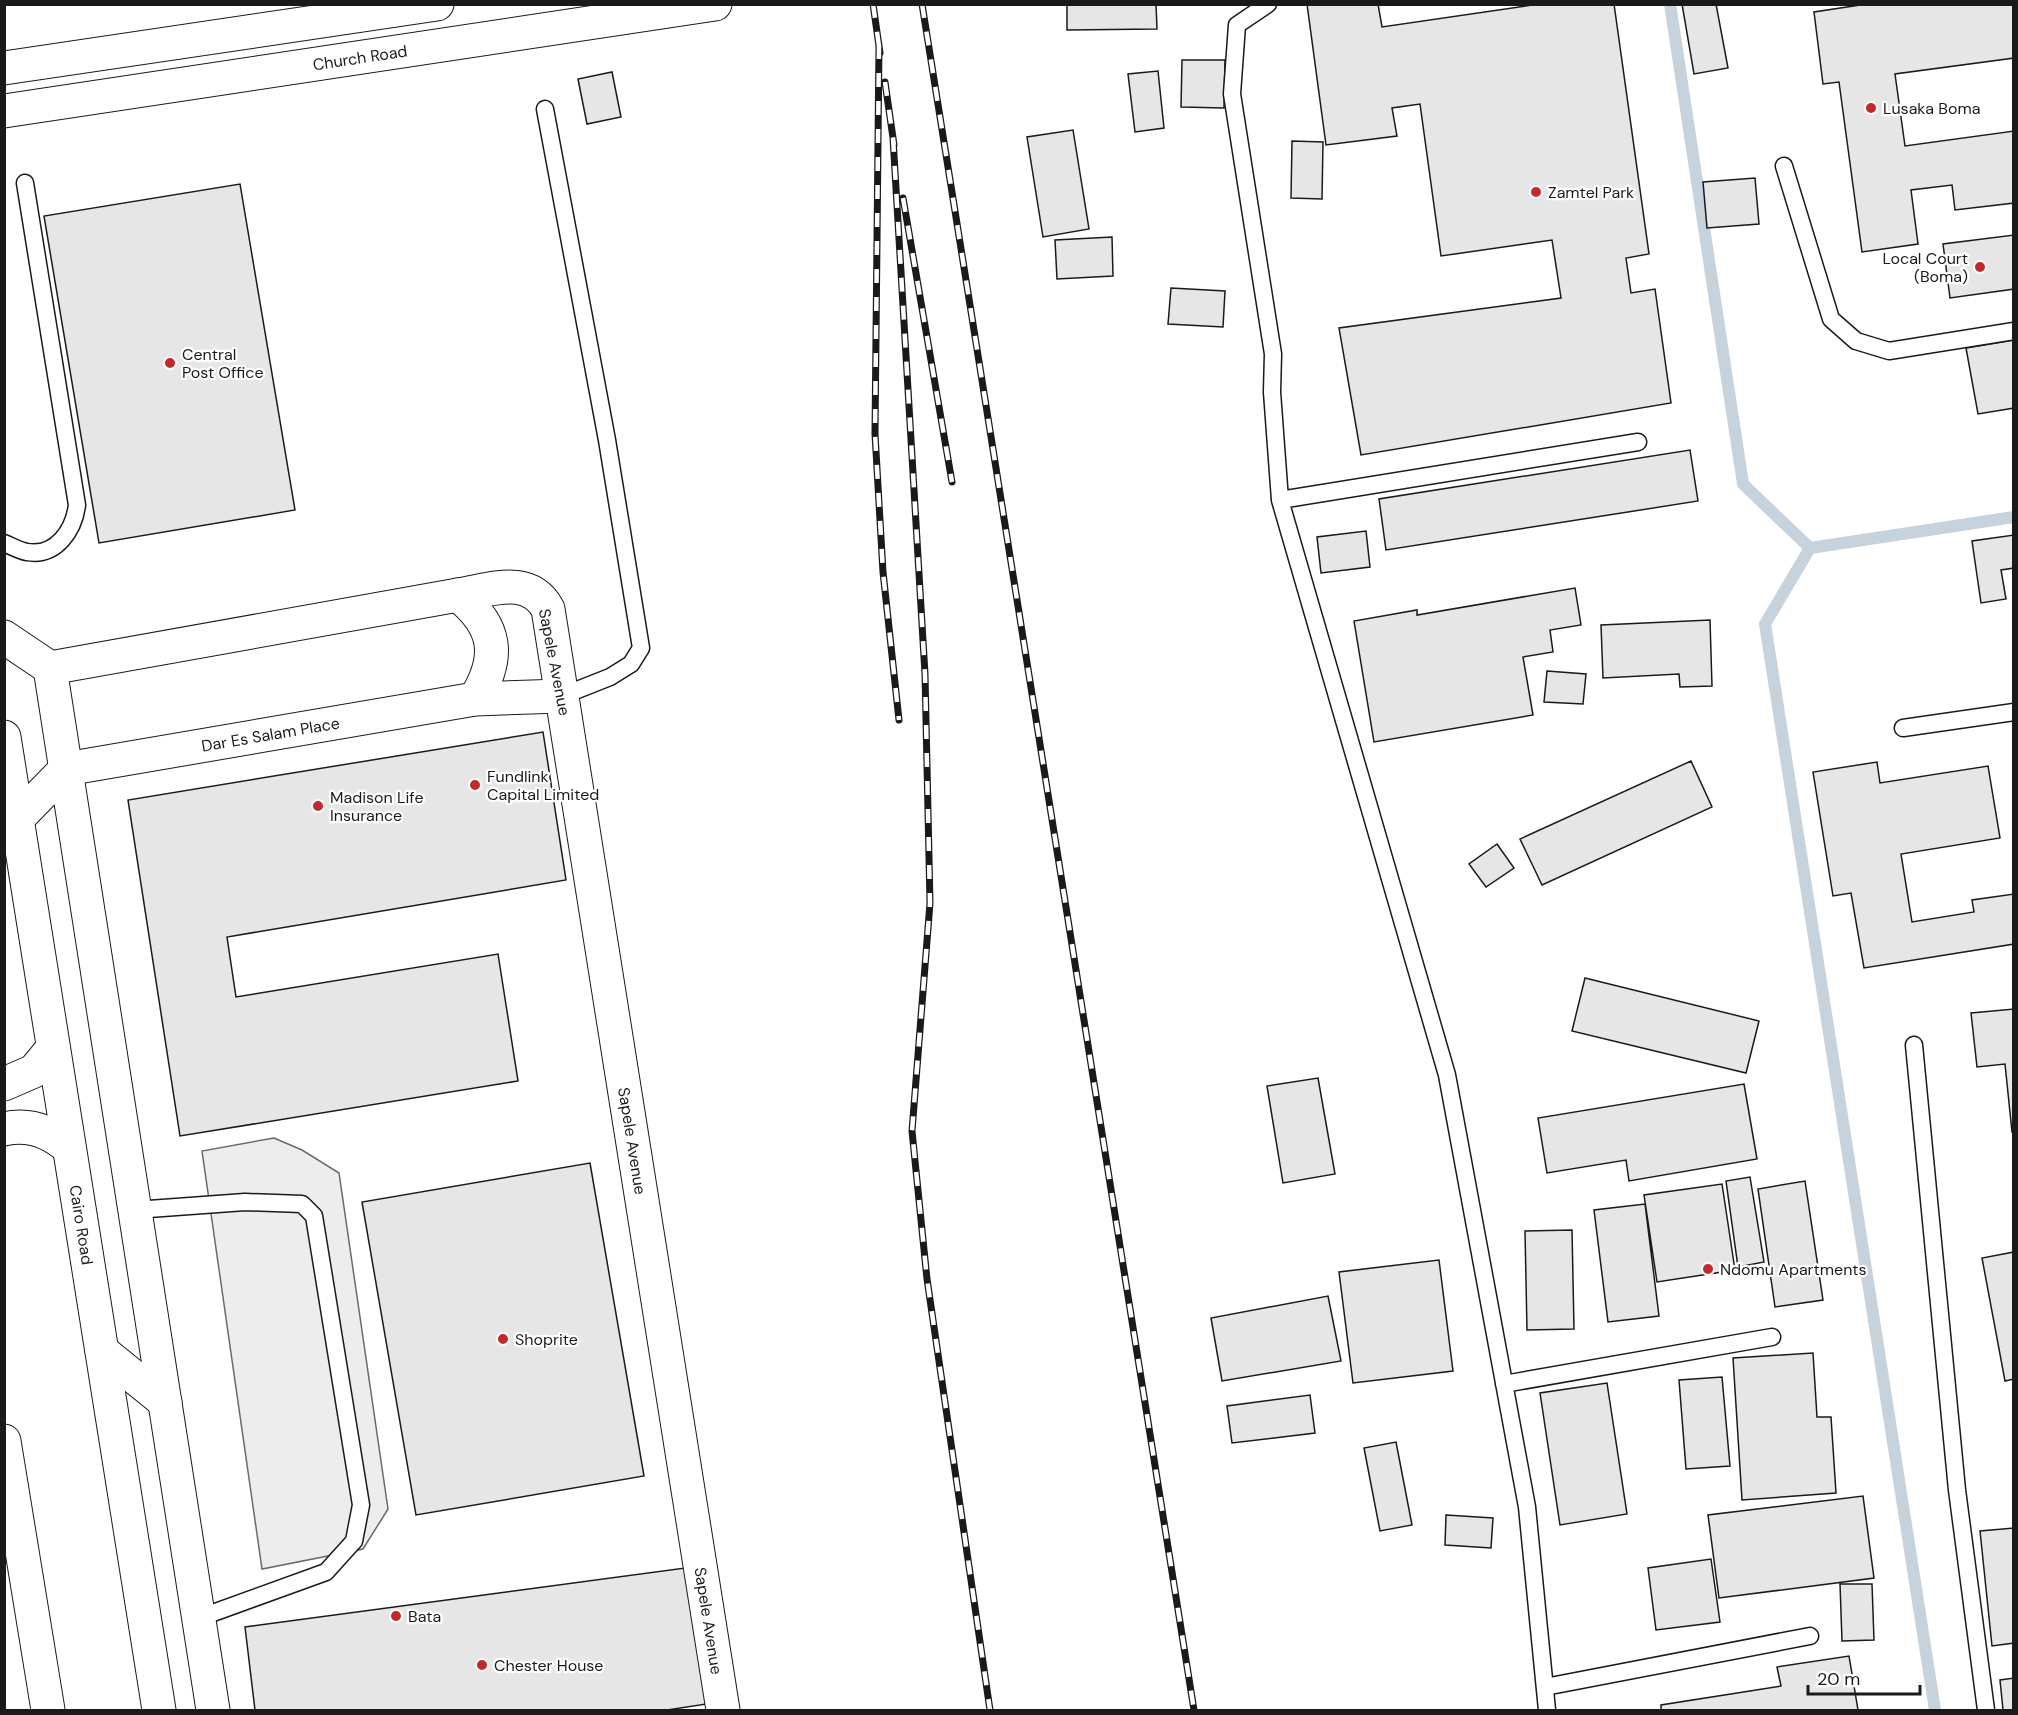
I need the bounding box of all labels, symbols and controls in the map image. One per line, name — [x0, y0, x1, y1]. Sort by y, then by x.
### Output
street label: Church Road — [311, 40, 409, 75]
place label: Lusaka Boma — [1883, 98, 1980, 119]
marker: Lusaka Boma — [1864, 101, 1878, 115]
place label: Zamtel Park — [1548, 182, 1634, 203]
marker: Zamtel Park — [1529, 185, 1543, 199]
place label: Local Court (Boma) — [1882, 248, 1968, 287]
marker: Local Court (Boma) — [1973, 260, 1987, 274]
place label: Central Post Office — [182, 344, 264, 383]
marker: Central Post Office — [163, 356, 177, 370]
street label: Sapele Avenue — [534, 607, 575, 717]
street label: Dar Es Salam Place — [200, 712, 341, 757]
place label: Fundlink Capital Limited — [487, 766, 599, 805]
marker: Fundlink Capital Limited — [468, 778, 482, 792]
place label: Madison Life Insurance — [330, 787, 423, 826]
marker: Madison Life Insurance — [311, 799, 325, 813]
street label: Sapele Avenue — [613, 1086, 651, 1196]
street label: Cairo Road — [65, 1183, 98, 1266]
place label: Ndomu Apartments — [1720, 1259, 1867, 1280]
marker: Ndomu Apartments — [1701, 1262, 1715, 1276]
place label: Shoprite — [515, 1329, 578, 1350]
marker: Shoprite — [496, 1332, 510, 1346]
street label: Sapele Avenue — [689, 1566, 727, 1676]
place label: Bata — [408, 1606, 441, 1627]
marker: Bata — [389, 1609, 403, 1623]
place label: Chester House — [494, 1655, 603, 1676]
marker: Chester House — [475, 1658, 489, 1672]
scale bar — [1808, 1658, 1920, 1696]
text: 20 m — [1817, 1667, 1860, 1691]

